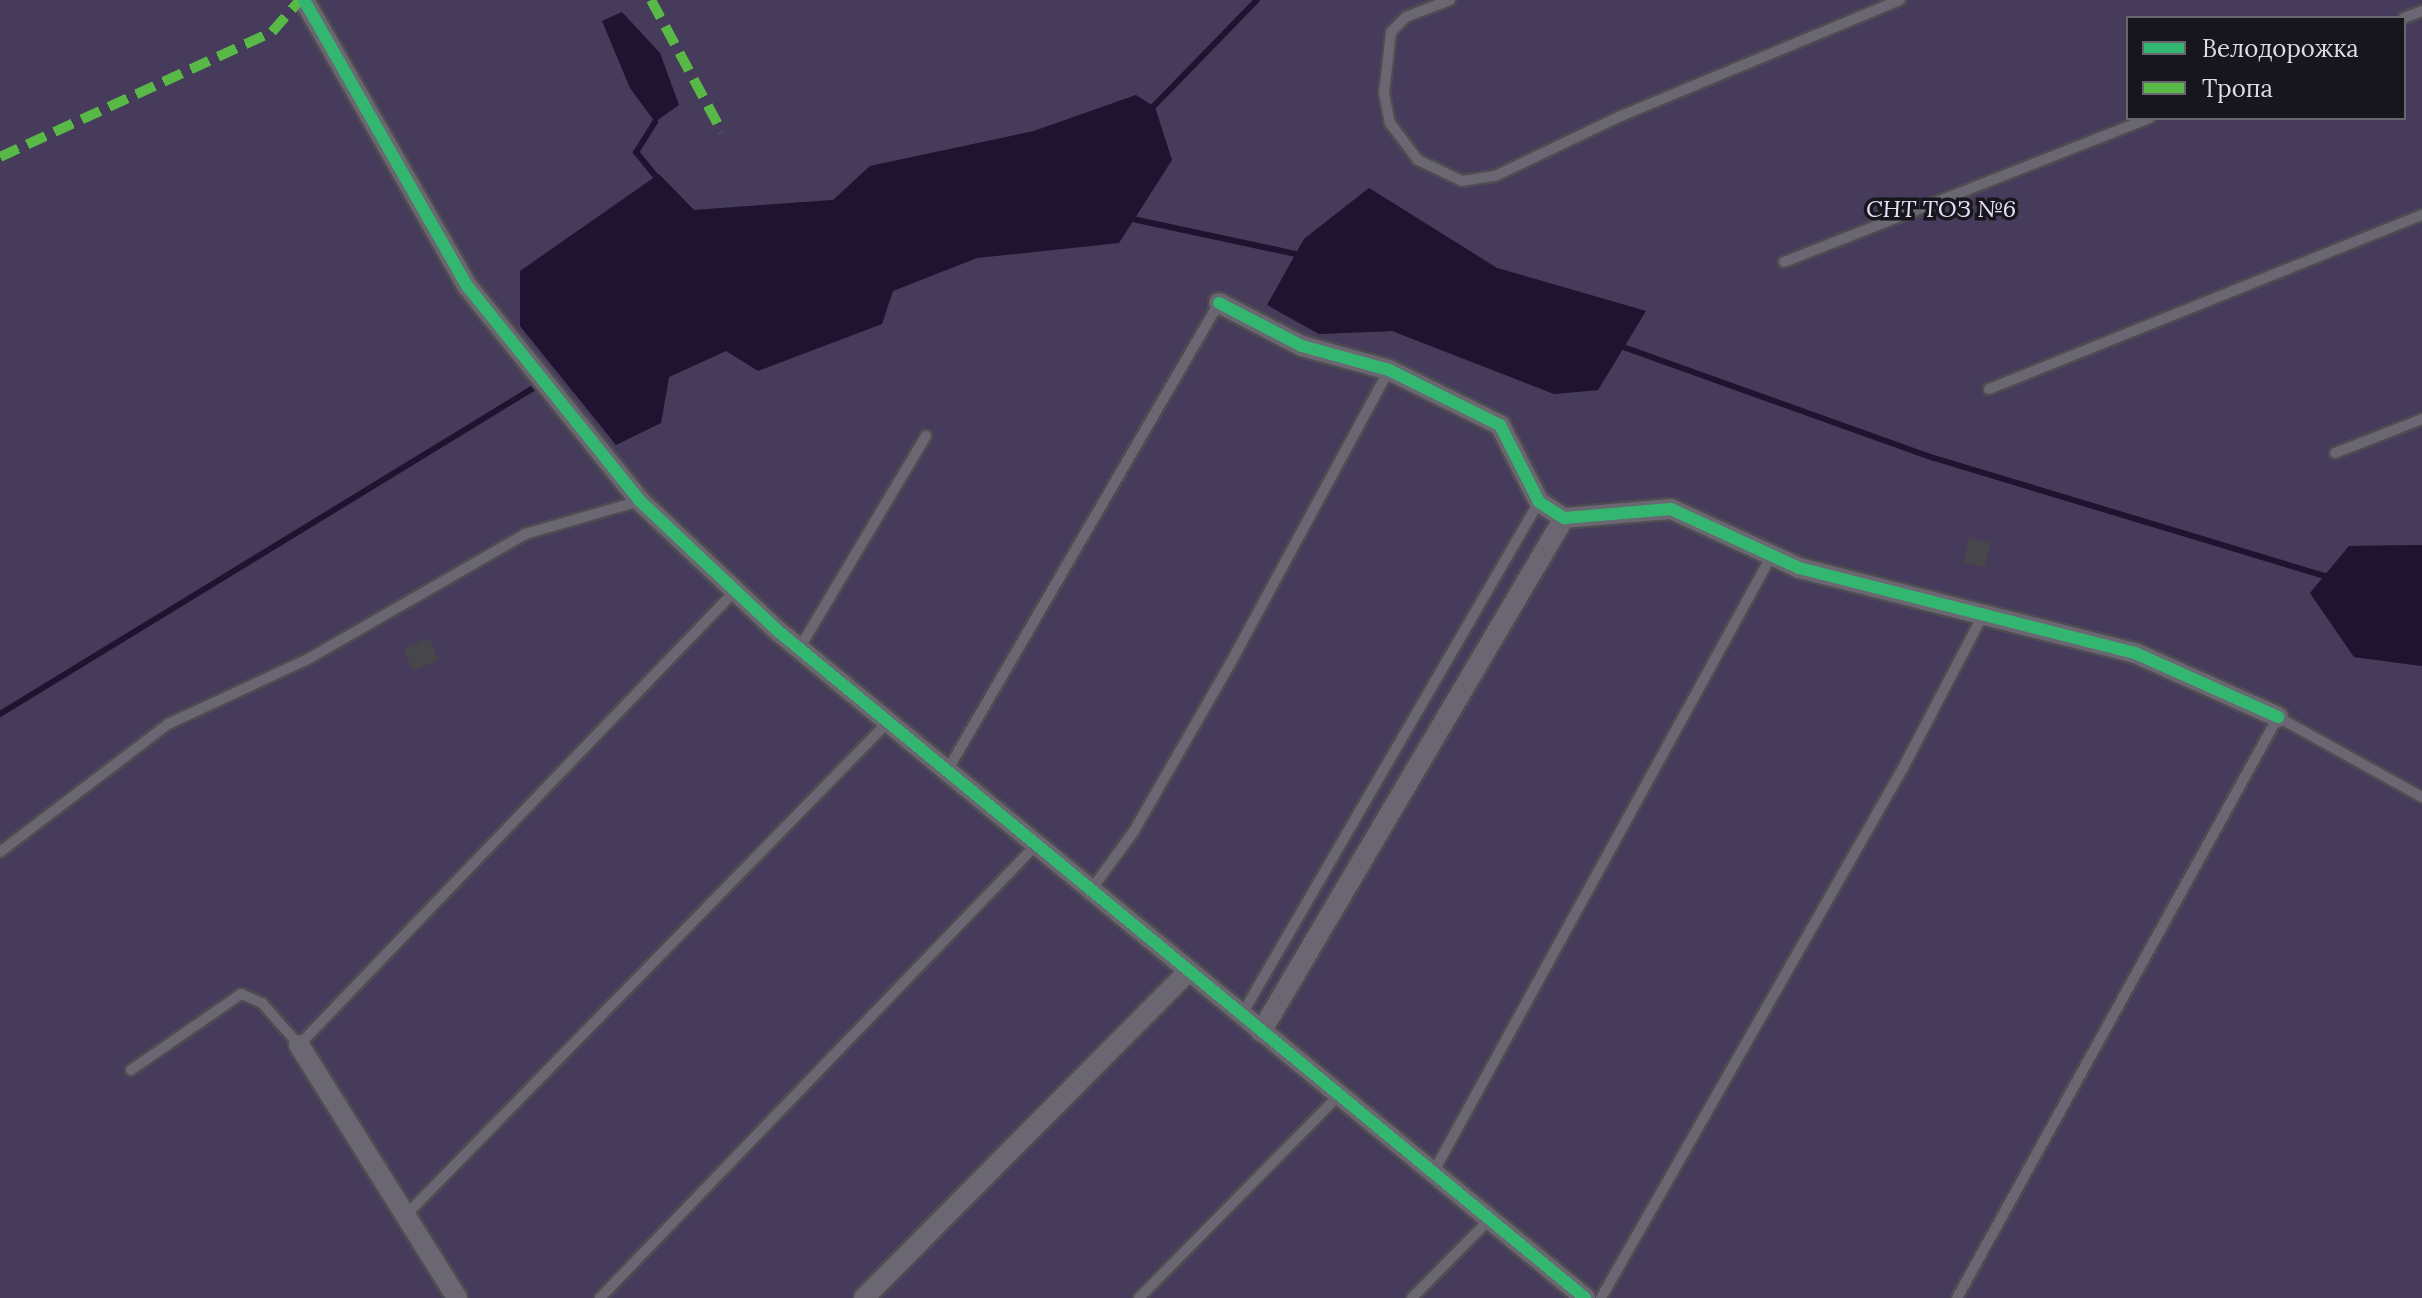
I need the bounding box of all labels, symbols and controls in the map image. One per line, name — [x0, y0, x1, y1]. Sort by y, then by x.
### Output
legend — [2126, 16, 2406, 120]
text: Велодорожка — [2202, 33, 2359, 64]
text: Тропа — [2202, 73, 2273, 104]
park label: СНТ ТОЗ №6 — [1866, 195, 2016, 223]

